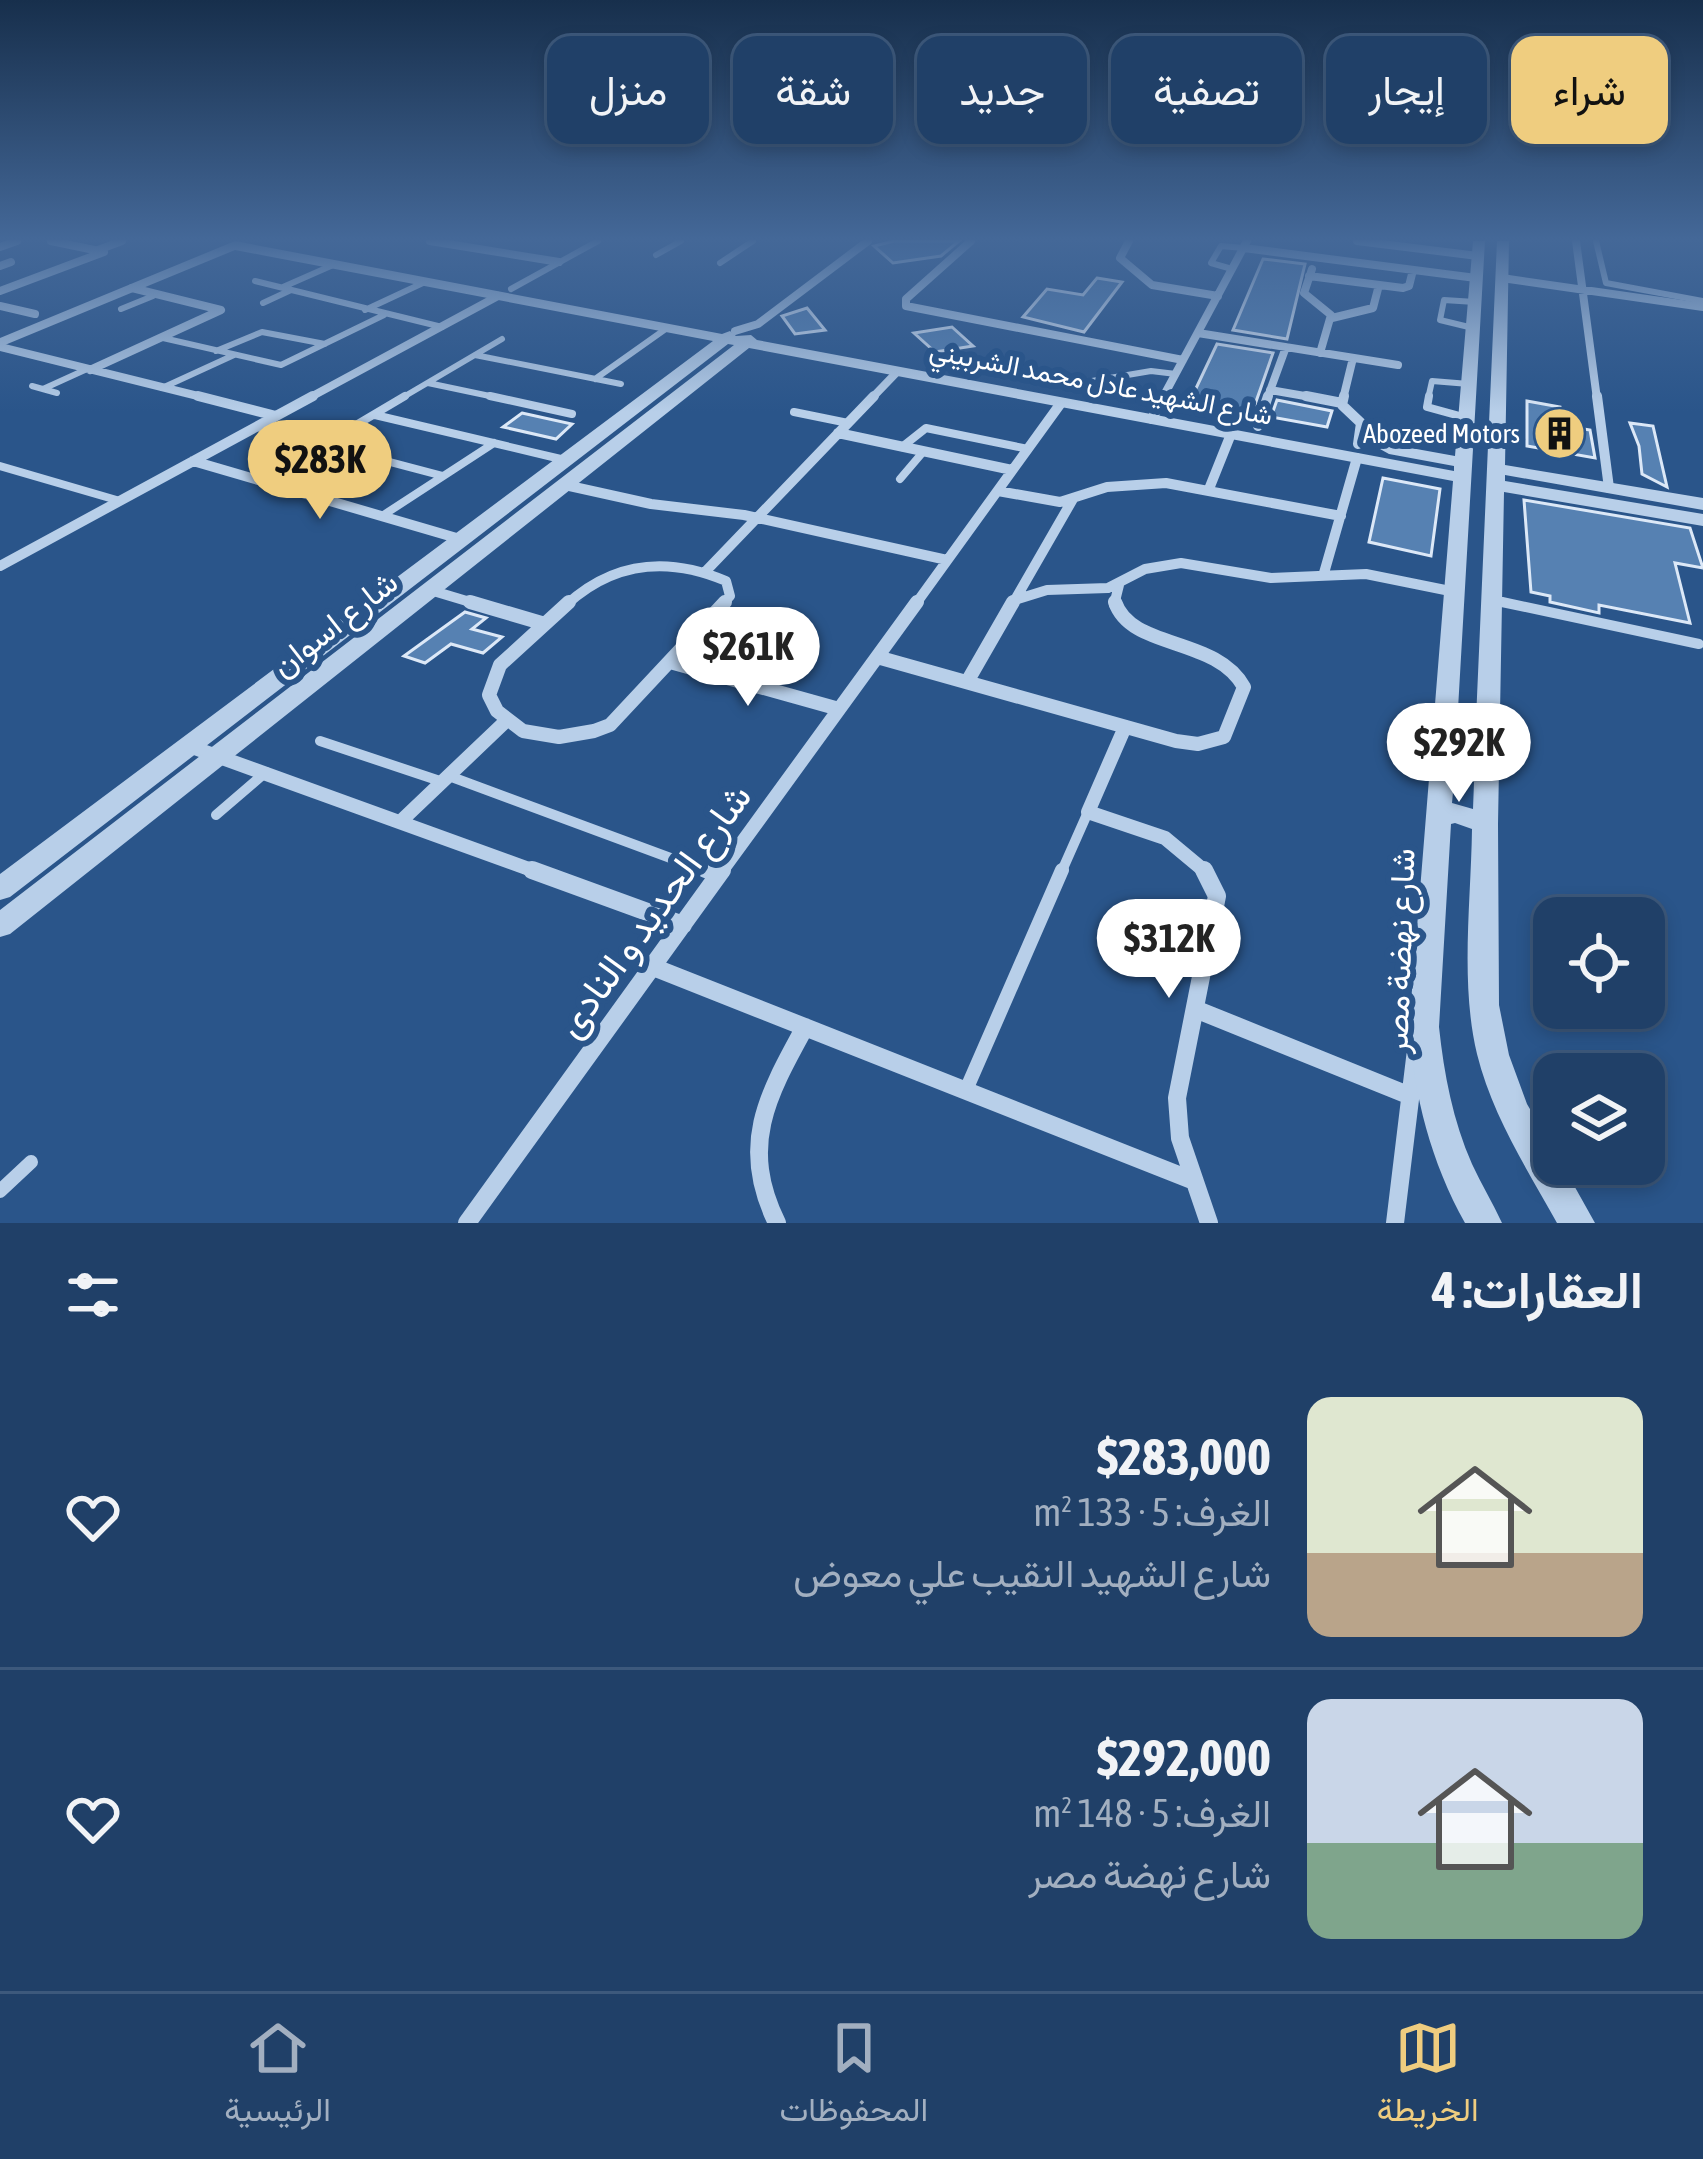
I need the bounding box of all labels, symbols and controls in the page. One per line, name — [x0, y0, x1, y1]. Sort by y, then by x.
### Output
chip: منزل — [547, 36, 709, 144]
chip: شقة — [733, 36, 893, 144]
chip: جديد — [917, 36, 1087, 144]
chip: تصفية — [1111, 36, 1302, 144]
chip: إيجار — [1326, 36, 1487, 144]
chip: شراء — [1511, 36, 1668, 144]
street label: شارع الشهيد عادل محمد الشربيني — [926, 334, 1275, 438]
building icon: Abozeed Motors — [1531, 406, 1587, 462]
place label: Abozeed Motors — [1363, 418, 1520, 449]
pin: $283K — [236, 420, 404, 522]
text: $283K — [275, 437, 365, 481]
street label: شارع اسوان — [264, 562, 407, 687]
pin: $261K — [664, 607, 832, 709]
text: $261K — [703, 624, 793, 668]
pin: $292K — [1375, 703, 1543, 805]
text: $292K — [1414, 720, 1504, 764]
street label: شارع الحديد و النادى — [546, 775, 764, 1048]
street label: شارع نهضة مصر — [1376, 848, 1426, 1055]
map controls — [1533, 897, 1665, 1185]
button: locate — [1533, 897, 1665, 1029]
pin: $312K — [1085, 899, 1253, 1001]
text: $312K — [1124, 916, 1214, 960]
button: layers — [1533, 1053, 1665, 1185]
text: العقارات: 4 — [1432, 1260, 1643, 1319]
icon: filters — [60, 1262, 126, 1328]
text: $283,000 — [1097, 1427, 1271, 1486]
icon: home — [1403, 1445, 1547, 1589]
icon: heart — [60, 1484, 126, 1550]
text: الغرف: 5 · 133 m² — [1033, 1490, 1271, 1534]
text: شارع الشهيد النقيب علي معوض — [793, 1551, 1271, 1595]
text: $292,000 — [1097, 1728, 1271, 1787]
icon: home — [1403, 1747, 1547, 1891]
icon: heart — [60, 1786, 126, 1852]
text: الغرف: 5 · 148 m² — [1033, 1791, 1271, 1835]
text: شارع نهضة مصر — [1028, 1852, 1271, 1896]
tab: الرئيسية — [224, 2015, 331, 2139]
tab: المحفوظات — [780, 2015, 928, 2139]
tab: الخريطة — [1377, 2015, 1479, 2139]

